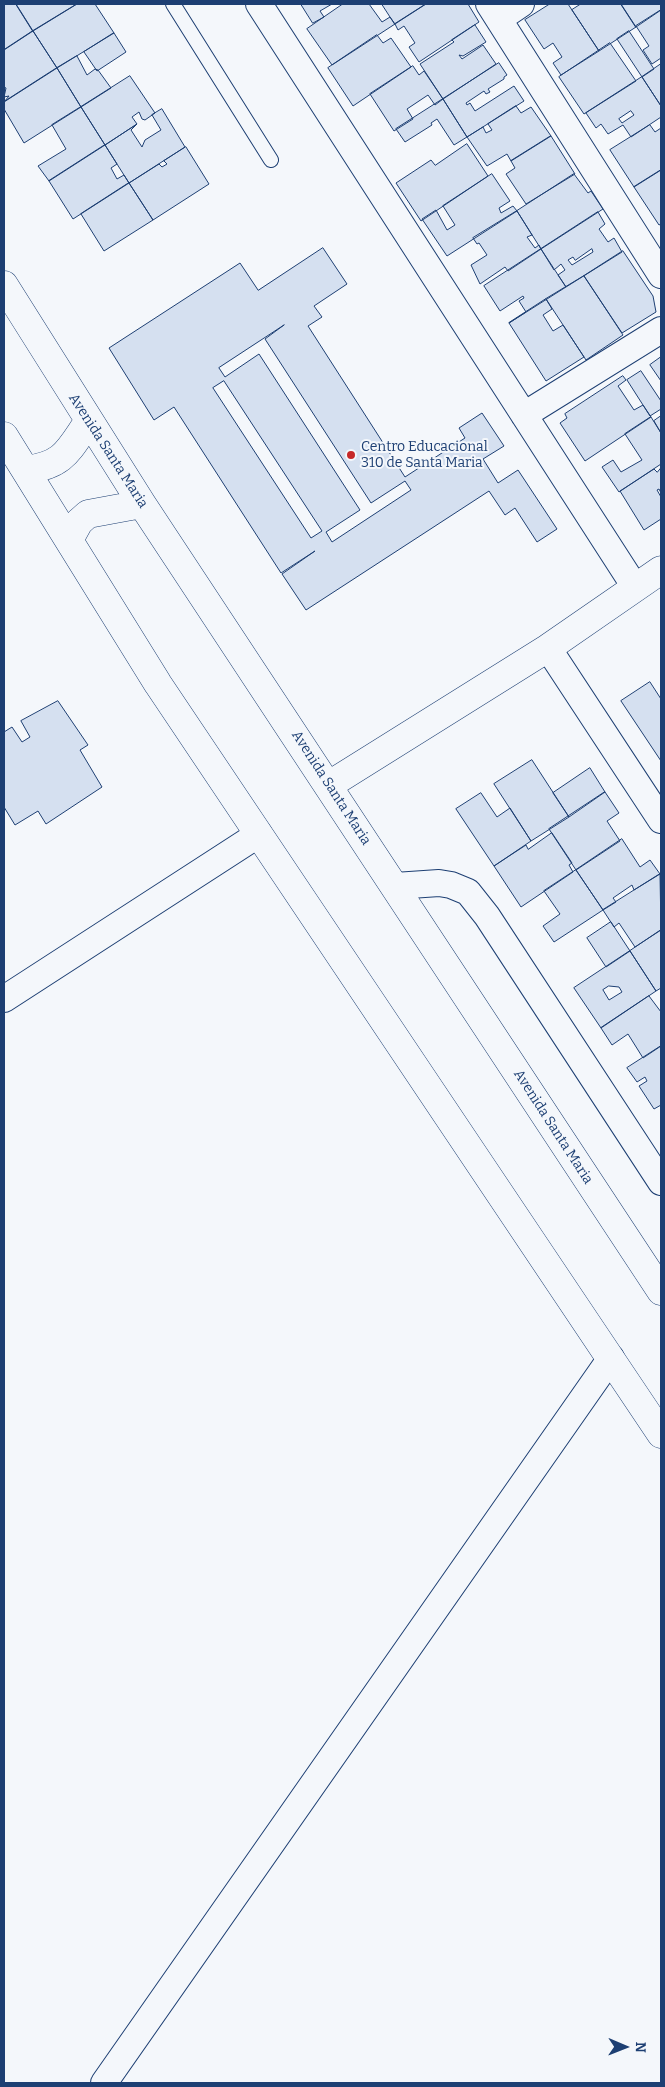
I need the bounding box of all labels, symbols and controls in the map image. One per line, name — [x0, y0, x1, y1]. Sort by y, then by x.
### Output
street label: Avenida Santa Maria — [65, 391, 151, 511]
place label: Centro Educacional 310 de Santa Maria — [361, 439, 488, 472]
marker: Centro Educacional 310 de Santa Maria — [345, 449, 357, 461]
street label: Avenida Santa Maria — [288, 728, 374, 848]
street label: Avenida Santa Maria — [510, 1067, 596, 1187]
north arrow — [600, 2022, 650, 2072]
text: N — [632, 2042, 649, 2053]

